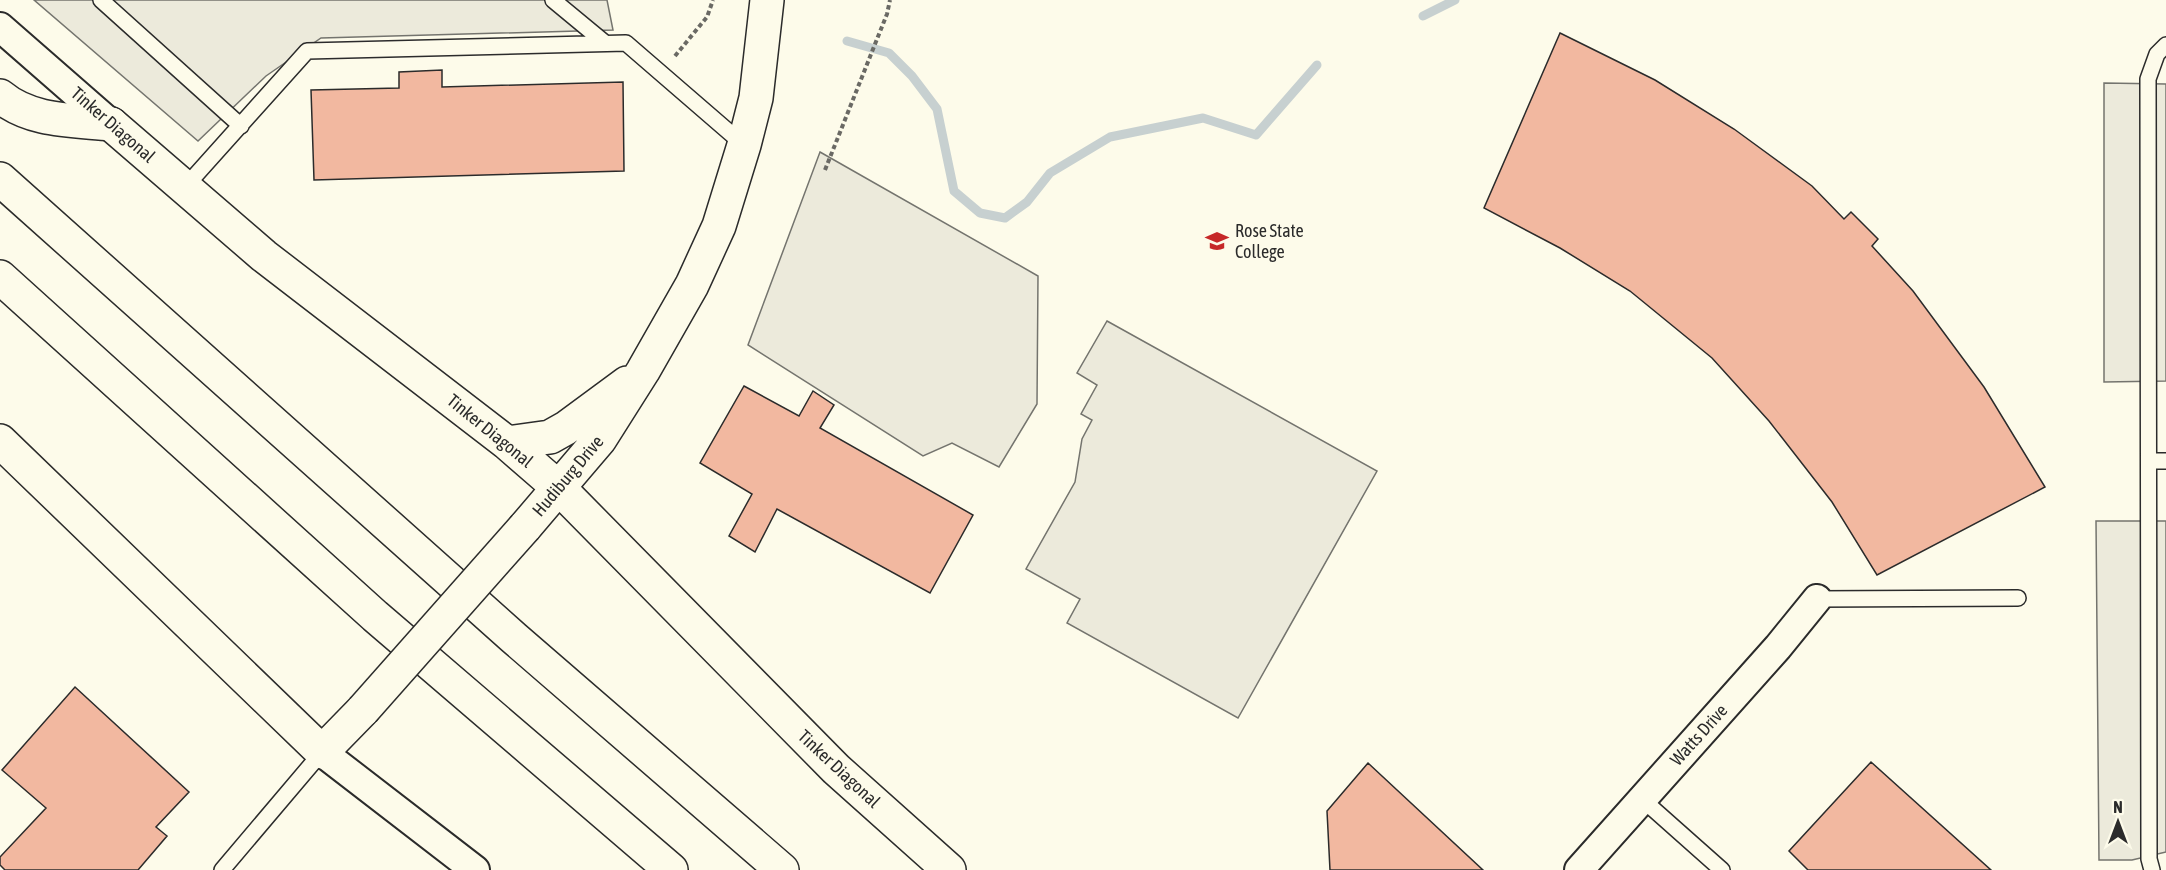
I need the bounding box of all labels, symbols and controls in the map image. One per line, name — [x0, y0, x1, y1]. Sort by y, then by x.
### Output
street label: Tinker Diagonal — [67, 83, 160, 167]
place label: Rose State College — [1235, 220, 1304, 262]
school or university icon: Rose State College — [1204, 228, 1230, 254]
street label: Tinker Diagonal — [443, 390, 538, 472]
street label: Hudiburg Drive — [528, 431, 607, 520]
street label: Watts Drive — [1666, 700, 1732, 770]
street label: Tinker Diagonal — [794, 725, 885, 812]
north arrow — [2088, 792, 2148, 852]
text: N — [2113, 798, 2123, 816]

